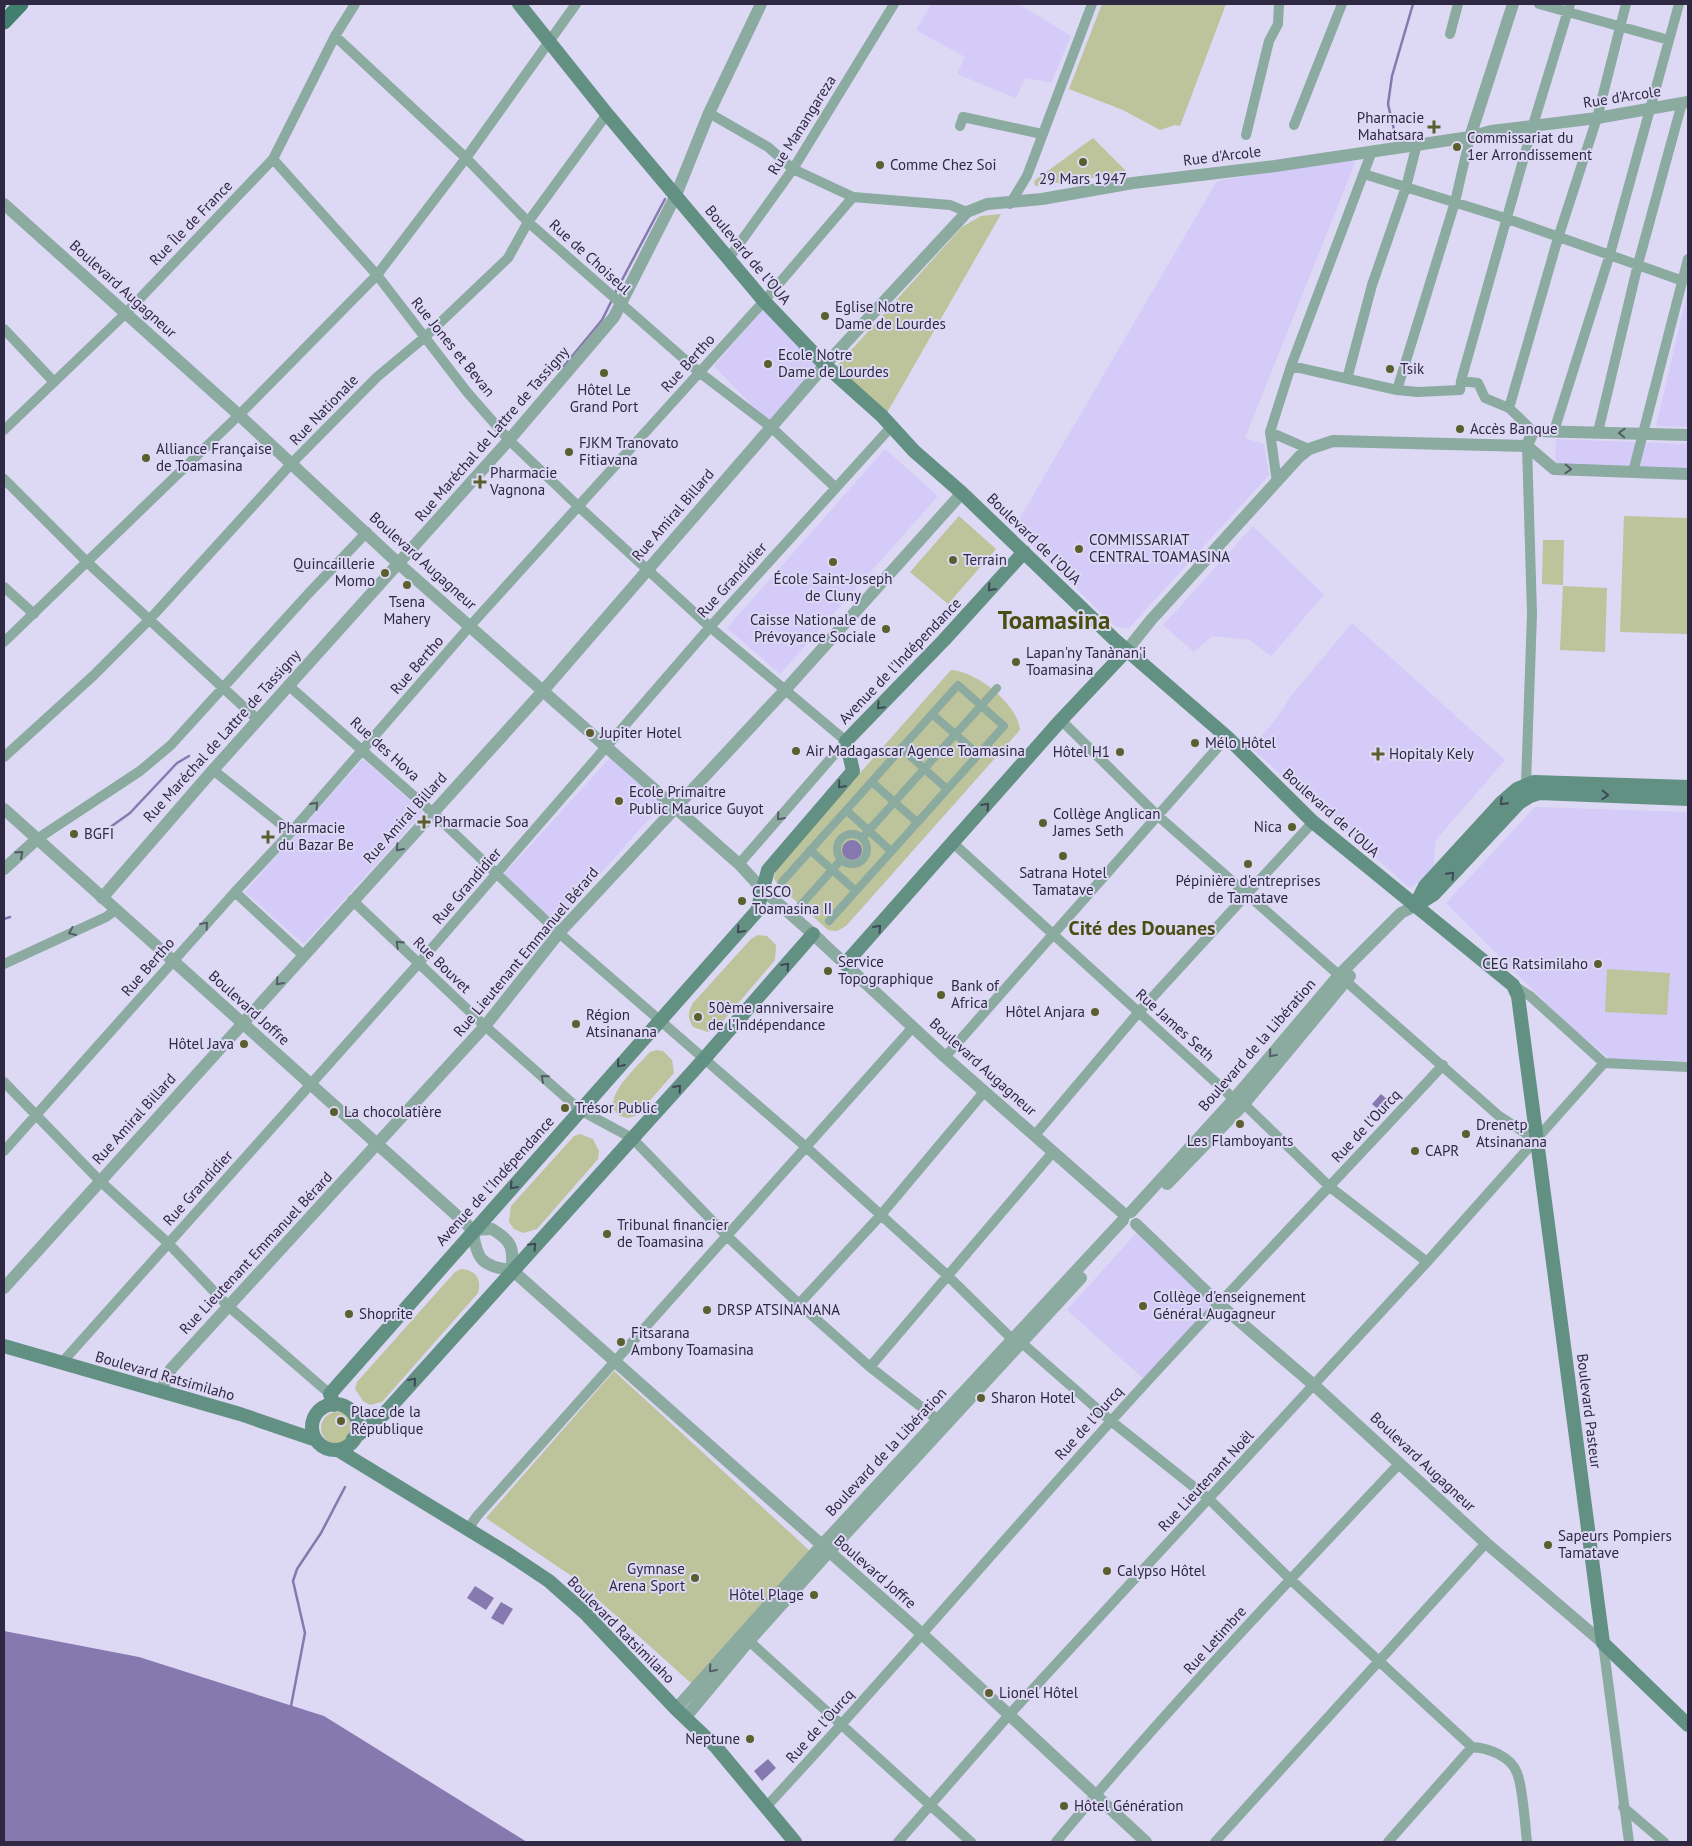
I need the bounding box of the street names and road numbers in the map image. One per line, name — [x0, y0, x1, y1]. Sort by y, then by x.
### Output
street label: Rue Manangareza — [763, 71, 840, 178]
street label: Rue d'Arcole — [1582, 81, 1662, 112]
street label: Rue d'Arcole — [1182, 141, 1262, 170]
street label: Rue Île de France — [145, 176, 236, 269]
street label: Boulevard de l'OUA — [701, 201, 796, 308]
street label: Rue de Choiseul — [546, 215, 636, 299]
street label: Boulevard Augagneur — [66, 236, 181, 342]
street label: Rue Jones et Bevan — [407, 293, 499, 400]
street label: Rue Bertho — [657, 330, 719, 396]
street label: Rue Maréchal de Lattre de Tassigny — [410, 342, 573, 525]
street label: Rue Nationale — [285, 370, 362, 449]
street label: Rue Amiral Billard — [627, 465, 718, 565]
street label: Boulevard de l'OUA — [983, 489, 1086, 589]
street label: Boulevard Augagneur — [366, 508, 481, 614]
street label: Rue Grandidier — [693, 538, 771, 621]
street label: Avenue de l'Indépendance — [834, 594, 965, 728]
street label: Rue Bertho — [386, 631, 447, 698]
street label: Rue Maréchal de Lattre de Tassigny — [139, 645, 304, 826]
street label: Rue des Hova — [347, 712, 424, 785]
street label: Boulevard de l'OUA — [1279, 764, 1384, 861]
street label: Rue Amiral Billard — [359, 768, 451, 867]
street label: Rue Grandidier — [428, 843, 505, 928]
street label: Rue Lieutenant Emmanuel Bérard — [449, 863, 602, 1040]
street label: Rue Bouvet — [409, 932, 475, 997]
street label: Rue Bertho — [117, 933, 178, 1000]
street label: Boulevard Joffre — [205, 966, 294, 1049]
street label: Boulevard de la Libération — [1194, 975, 1319, 1115]
street label: Rue James Seth — [1132, 984, 1219, 1065]
street label: Boulevard Augagneur — [926, 1014, 1041, 1120]
street label: Rue Amiral Billard — [88, 1069, 180, 1168]
street label: Rue de l'Ourcq — [1327, 1085, 1404, 1166]
street label: Avenue de l'Indépendance — [431, 1112, 558, 1250]
street label: Rue Grandidier — [159, 1146, 237, 1229]
street label: Rue Lieutenant Emmanuel Bérard — [175, 1167, 336, 1338]
street label: Boulevard Ratsimilaho — [93, 1346, 237, 1405]
street label: Boulevard Pasteur — [1573, 1352, 1606, 1470]
street label: Rue de l'Ourcq — [1050, 1382, 1127, 1464]
street label: Boulevard de la Libération — [821, 1383, 950, 1520]
street label: Boulevard Augagneur — [1367, 1408, 1480, 1515]
street label: Rue Lieutenant Noël — [1154, 1426, 1258, 1535]
street label: Boulevard Joffre — [830, 1531, 920, 1613]
street label: Boulevard Ratsimilaho — [564, 1572, 679, 1687]
street label: Rue Letimbre — [1179, 1602, 1250, 1678]
street label: Rue de l'Ourcq — [781, 1685, 858, 1767]

